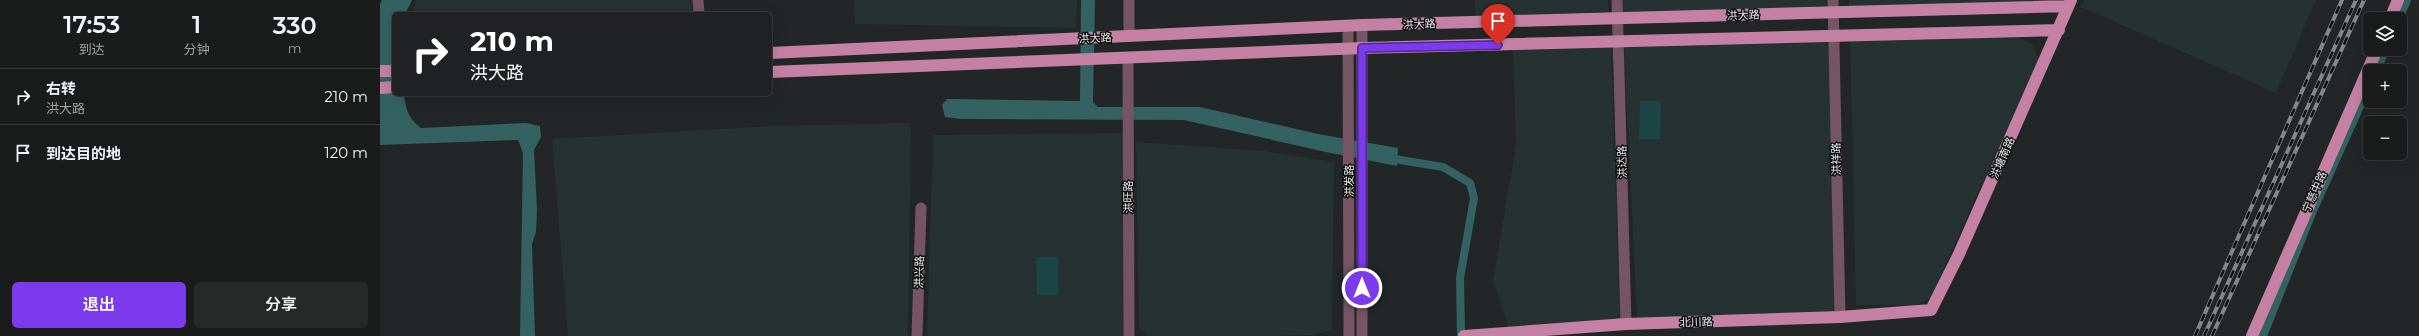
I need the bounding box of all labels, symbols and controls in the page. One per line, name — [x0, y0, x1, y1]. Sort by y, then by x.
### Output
pin — [1481, 4, 1515, 45]
street label: 洪大路 — [1726, 7, 1760, 23]
text: 17:53 — [63, 10, 120, 39]
text: 1 — [192, 10, 201, 39]
icon: arrive — [1487, 10, 1509, 32]
text: 330 — [273, 11, 317, 40]
map controls — [2363, 12, 2407, 160]
button: layers — [2363, 12, 2407, 56]
street label: 洪大路 — [1402, 16, 1436, 32]
text: 210 m — [470, 24, 554, 58]
icon: right — [404, 28, 456, 80]
street label: 洪大路 — [1078, 30, 1112, 46]
text: m — [288, 40, 302, 56]
text: 到达 — [79, 41, 105, 57]
text: 分钟 — [183, 41, 210, 57]
text: 洪大路 — [470, 62, 524, 84]
button: + — [2363, 64, 2407, 108]
text: 右转 — [46, 79, 76, 98]
icon: right — [12, 86, 34, 108]
text: 210 m — [324, 87, 368, 106]
text: 洪大路 — [46, 100, 85, 116]
button: − — [2363, 116, 2407, 160]
street label: 洪塘南路 — [1987, 135, 2017, 181]
icon: arrive — [12, 142, 34, 164]
street label: 洪祥路 — [1829, 142, 1843, 176]
text: 120 m — [324, 143, 368, 162]
text: 到达目的地 — [46, 144, 121, 163]
street label: 洪达路 — [1615, 145, 1629, 179]
street label: 洪发路 — [1342, 165, 1356, 198]
street label: 宁慈中路 — [2299, 169, 2329, 215]
street label: 洪旺路 — [1121, 181, 1135, 214]
street label: 洪兴路 — [911, 255, 927, 289]
position arrow — [1341, 267, 1383, 309]
button: 退出 — [12, 282, 186, 328]
button: 分享 — [194, 282, 368, 328]
street label: 北川路 — [1679, 314, 1713, 330]

